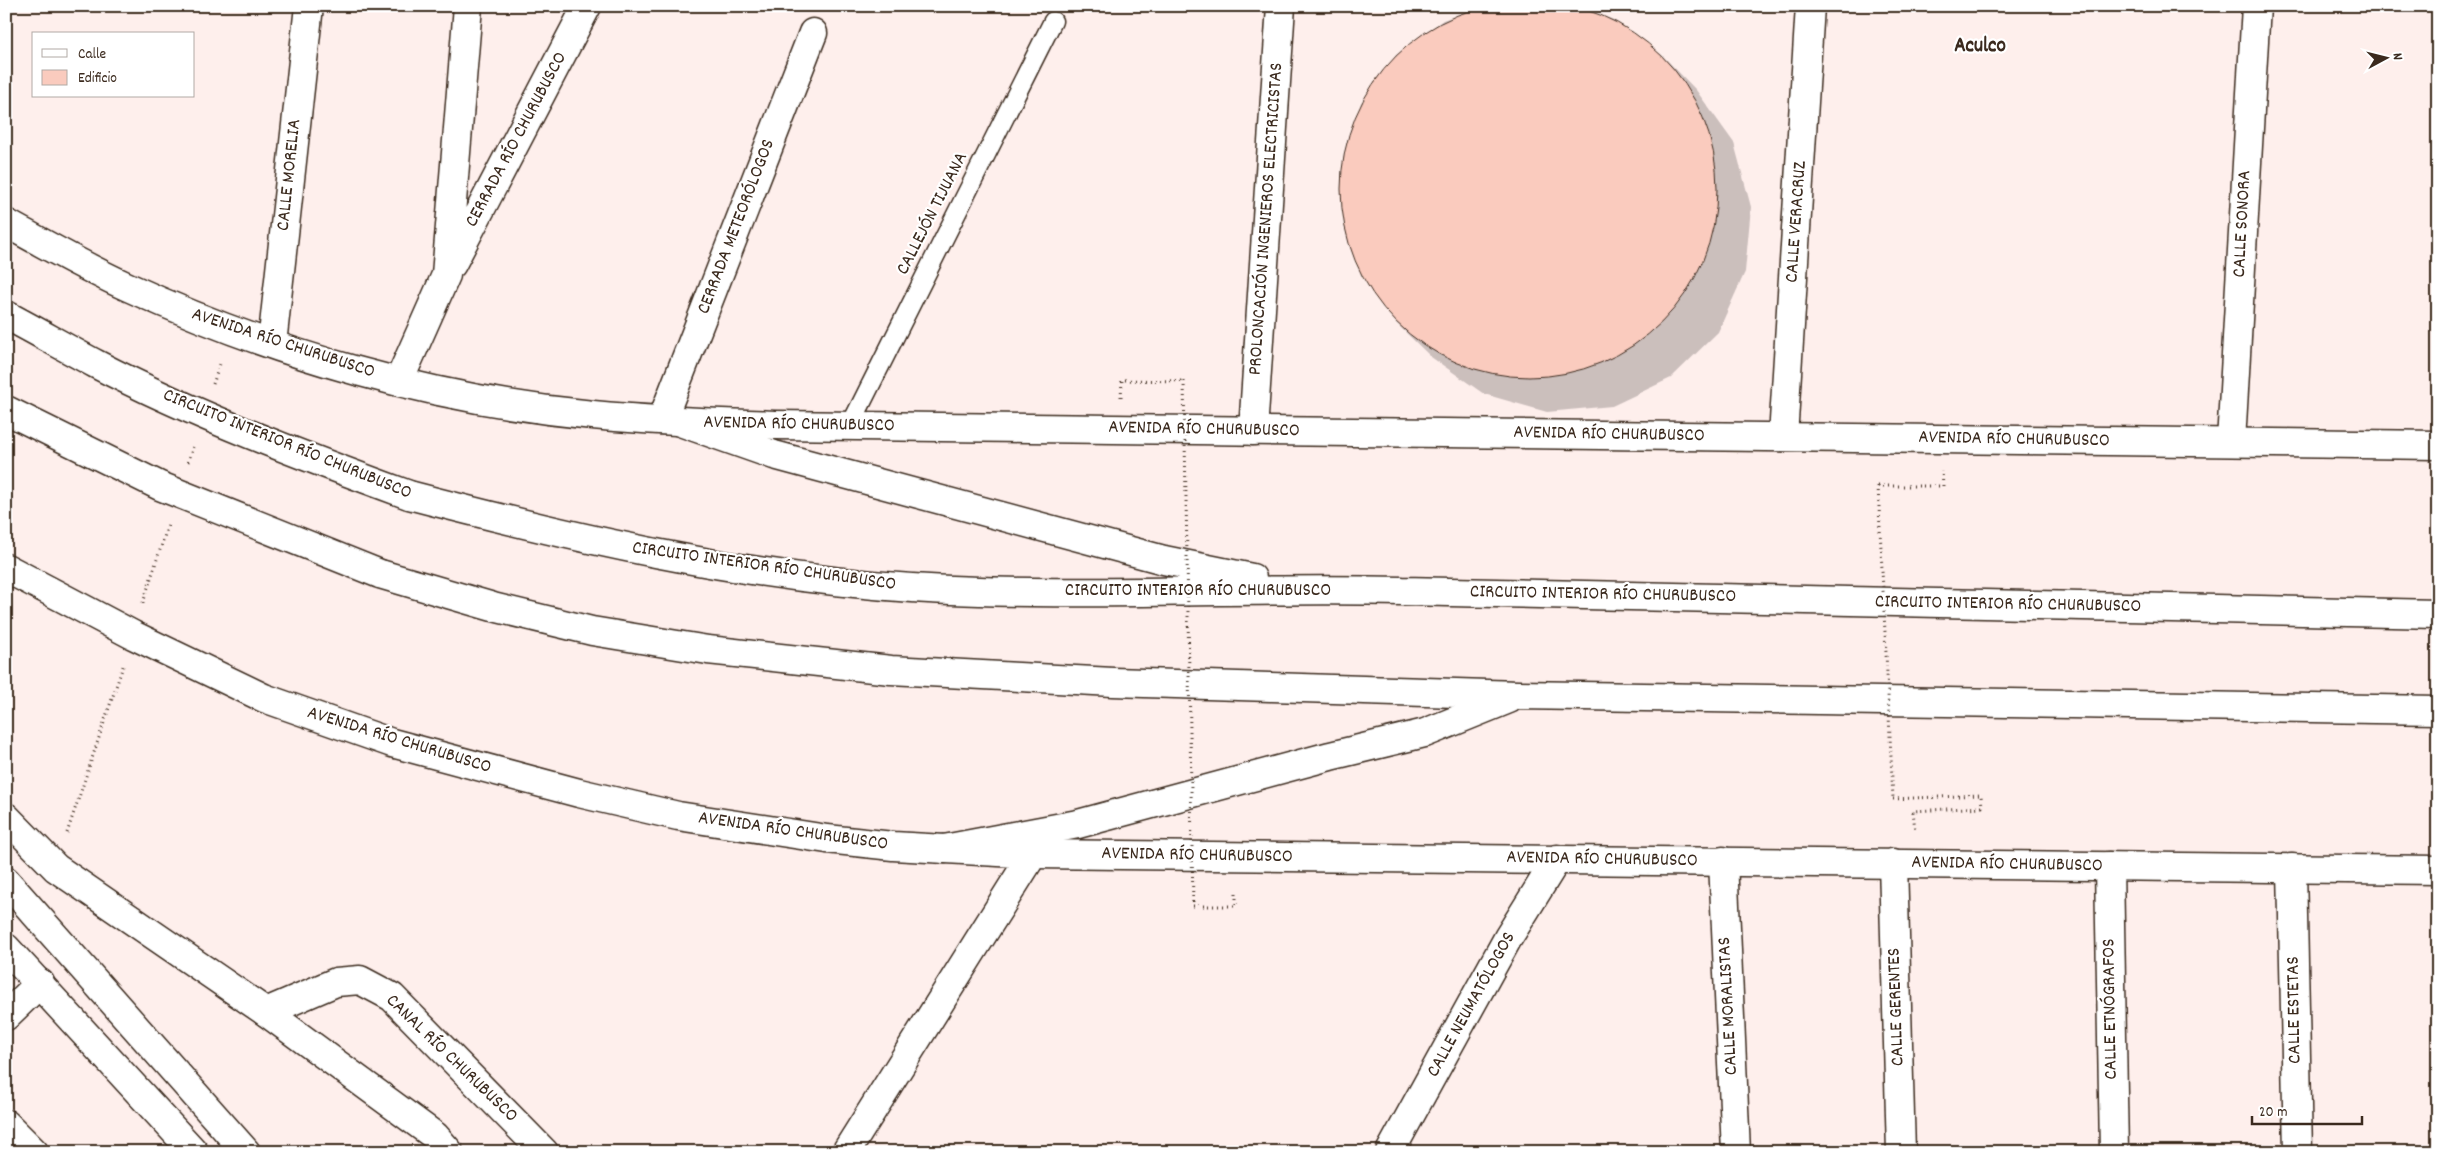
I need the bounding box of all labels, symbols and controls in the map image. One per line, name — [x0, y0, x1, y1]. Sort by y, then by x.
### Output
legend — [32, 32, 195, 98]
district label: Aculco — [1954, 32, 2006, 62]
north arrow — [2362, 32, 2412, 82]
text: Calle — [78, 44, 107, 66]
street label: CERRADA RÍO CHURUBUSCO — [459, 48, 575, 232]
text: N — [2387, 52, 2407, 61]
street label: PROLONCACIÓN INGENIEROS ELECTRICISTAS — [1243, 62, 1291, 376]
text: Edificio — [78, 68, 117, 90]
street label: CALLE MORELIA — [271, 118, 309, 232]
street label: CERRADA METEORÓLOGOS — [691, 136, 783, 318]
street label: CALLEJÓN TIJUANA — [890, 148, 976, 280]
street label: CALLE VERACRUZ — [1779, 160, 1815, 284]
street label: CALLE SONORA — [2227, 170, 2259, 278]
street label: AVENIDA RÍO CHURUBUSCO — [188, 302, 378, 386]
street label: CIRCUITO INTERIOR RÍO CHURUBUSCO — [158, 383, 416, 507]
street label: AVENIDA RÍO CHURUBUSCO — [703, 410, 895, 440]
street label: AVENIDA RÍO CHURUBUSCO — [1108, 415, 1300, 445]
street label: AVENIDA RÍO CHURUBUSCO — [1513, 420, 1705, 450]
street label: AVENIDA RÍO CHURUBUSCO — [1918, 425, 2110, 455]
street label: CIRCUITO INTERIOR RÍO CHURUBUSCO — [630, 535, 898, 599]
street label: CIRCUITO INTERIOR RÍO CHURUBUSCO — [1065, 578, 1331, 605]
street label: CIRCUITO INTERIOR RÍO CHURUBUSCO — [1470, 579, 1736, 611]
street label: CIRCUITO INTERIOR RÍO CHURUBUSCO — [1875, 589, 2141, 621]
street label: AVENIDA RÍO CHURUBUSCO — [304, 700, 494, 782]
street label: AVENIDA RÍO CHURUBUSCO — [696, 805, 890, 859]
street label: AVENIDA RÍO CHURUBUSCO — [1101, 841, 1293, 871]
street label: AVENIDA RÍO CHURUBUSCO — [1506, 845, 1698, 875]
street label: AVENIDA RÍO CHURUBUSCO — [1911, 850, 2103, 880]
street label: CALLE NEUMATÓLOGOS — [1421, 927, 1523, 1083]
street label: CALLE MORALISTAS — [1712, 936, 1746, 1076]
street label: CALLE ETNÓGRAFOS — [2096, 938, 2126, 1080]
street label: CALLE GERENTES — [1881, 947, 1913, 1067]
street label: CALLE ESTETAS — [2281, 956, 2309, 1064]
street label: CANAL RÍO CHURUBUSCO — [379, 989, 523, 1129]
scale bar — [2252, 1093, 2362, 1125]
text: 20 m — [2259, 1102, 2287, 1124]

